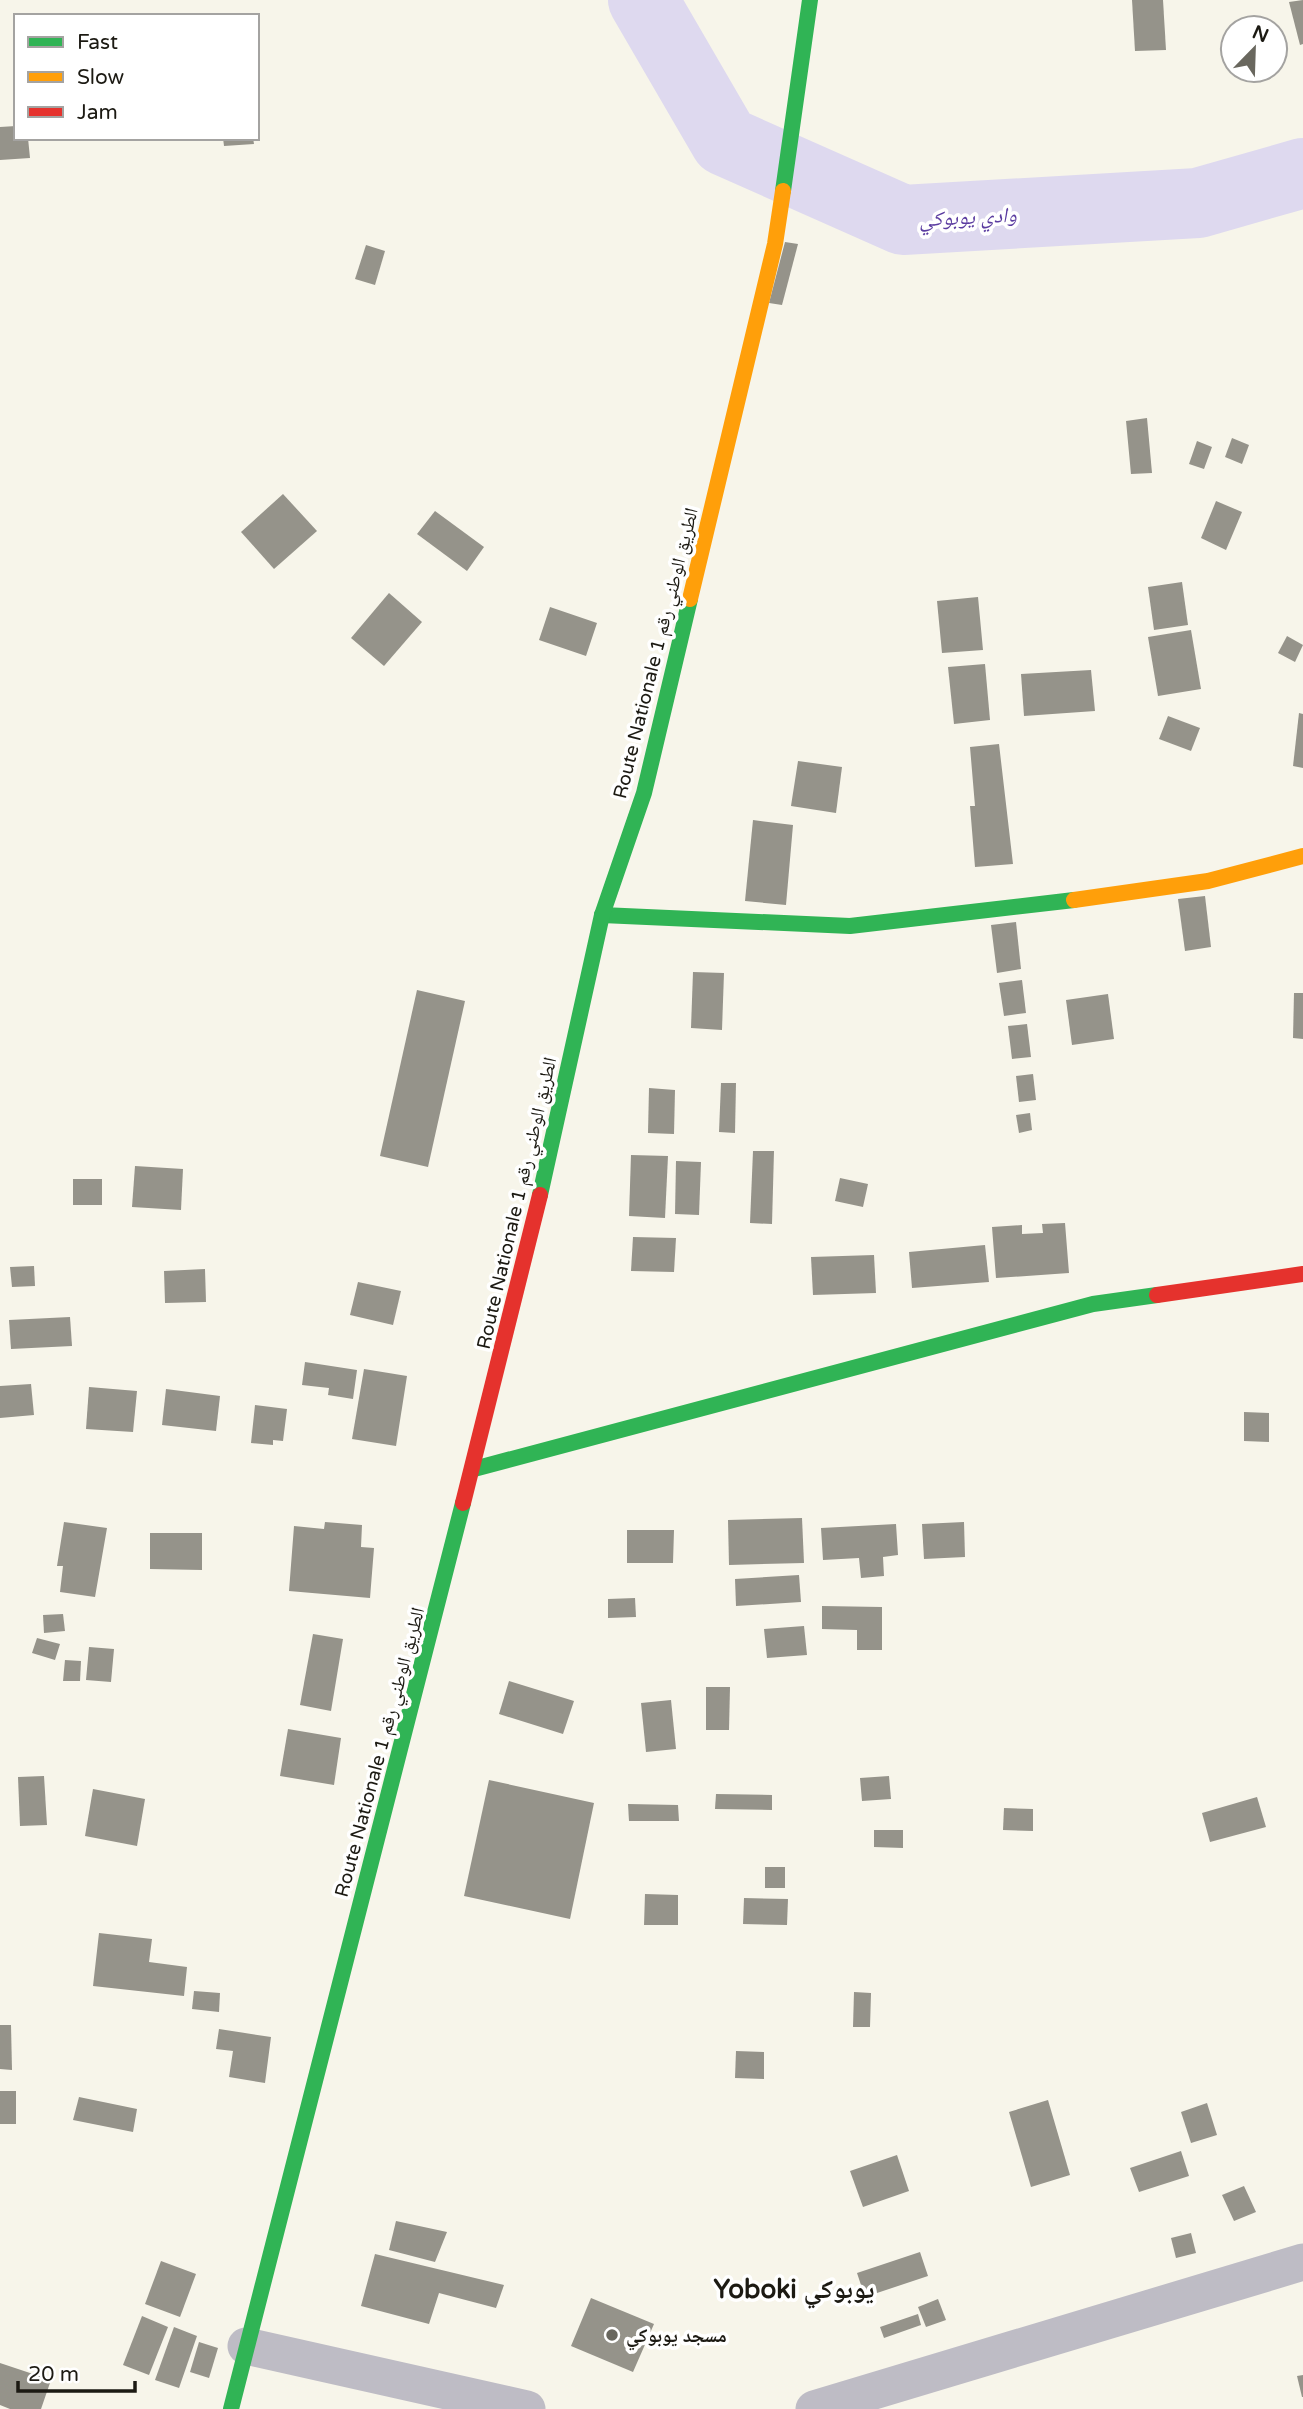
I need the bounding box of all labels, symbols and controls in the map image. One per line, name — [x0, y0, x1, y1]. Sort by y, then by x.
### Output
legend — [14, 14, 259, 140]
north arrow — [1219, 14, 1289, 84]
text: N — [1249, 21, 1272, 47]
text: Fast — [77, 30, 118, 55]
text: Slow — [77, 65, 125, 90]
text: Jam — [77, 100, 118, 125]
water label: وادي يوبوكي — [919, 202, 1018, 236]
street label: Route Nationale الطريق الوطني رقم 1 — [609, 506, 707, 802]
street label: Route Nationale الطريق الوطني رقم 1 — [473, 1055, 565, 1352]
street label: Route Nationale الطريق الوطني رقم 1 — [331, 1605, 433, 1901]
district label: Yoboki يوبوكي — [714, 2274, 875, 2309]
place label: مسجد يوبوكي — [626, 2325, 727, 2351]
marker: مسجد يوبوكي — [604, 2327, 620, 2343]
scale bar — [18, 2350, 135, 2394]
text: 20 m — [28, 2362, 79, 2387]

